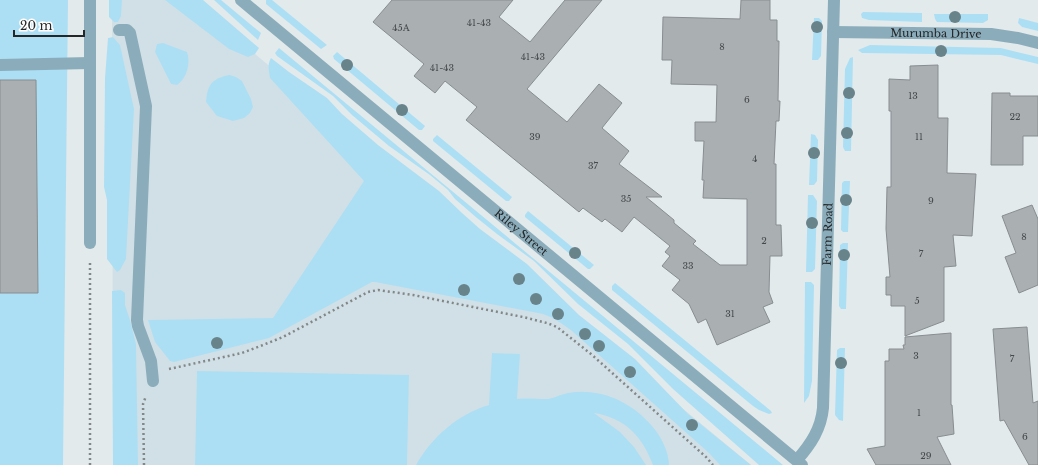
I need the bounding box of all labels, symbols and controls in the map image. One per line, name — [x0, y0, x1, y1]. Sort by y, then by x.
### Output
scale bar — [14, 12, 84, 38]
house number: 41-43 — [467, 17, 491, 28]
text: 20 m — [20, 18, 52, 33]
house number: 45A — [392, 22, 411, 33]
street label: Murumba Drive — [890, 26, 982, 41]
house number: 8 — [719, 41, 725, 52]
house number: 41-43 — [521, 51, 545, 62]
house number: 41-43 — [430, 62, 454, 73]
house number: 13 — [908, 90, 918, 101]
house number: 6 — [744, 94, 750, 105]
house number: 22 — [1009, 111, 1021, 122]
house number: 39 — [529, 131, 541, 142]
house number: 11 — [915, 131, 923, 142]
house number: 4 — [752, 153, 758, 164]
house number: 37 — [588, 160, 599, 171]
house number: 35 — [621, 193, 631, 204]
house number: 9 — [928, 195, 934, 206]
street label: Farm Road — [820, 202, 836, 266]
street label: Riley Street — [492, 206, 551, 259]
house number: 8 — [1021, 231, 1027, 242]
house number: 2 — [761, 235, 767, 246]
house number: 7 — [919, 248, 924, 259]
house number: 33 — [682, 260, 694, 271]
house number: 5 — [914, 295, 920, 306]
house number: 31 — [725, 308, 735, 319]
house number: 3 — [913, 350, 919, 361]
house number: 7 — [1010, 353, 1015, 364]
house number: 1 — [917, 407, 921, 418]
house number: 6 — [1022, 431, 1028, 442]
house number: 29 — [920, 450, 932, 461]

